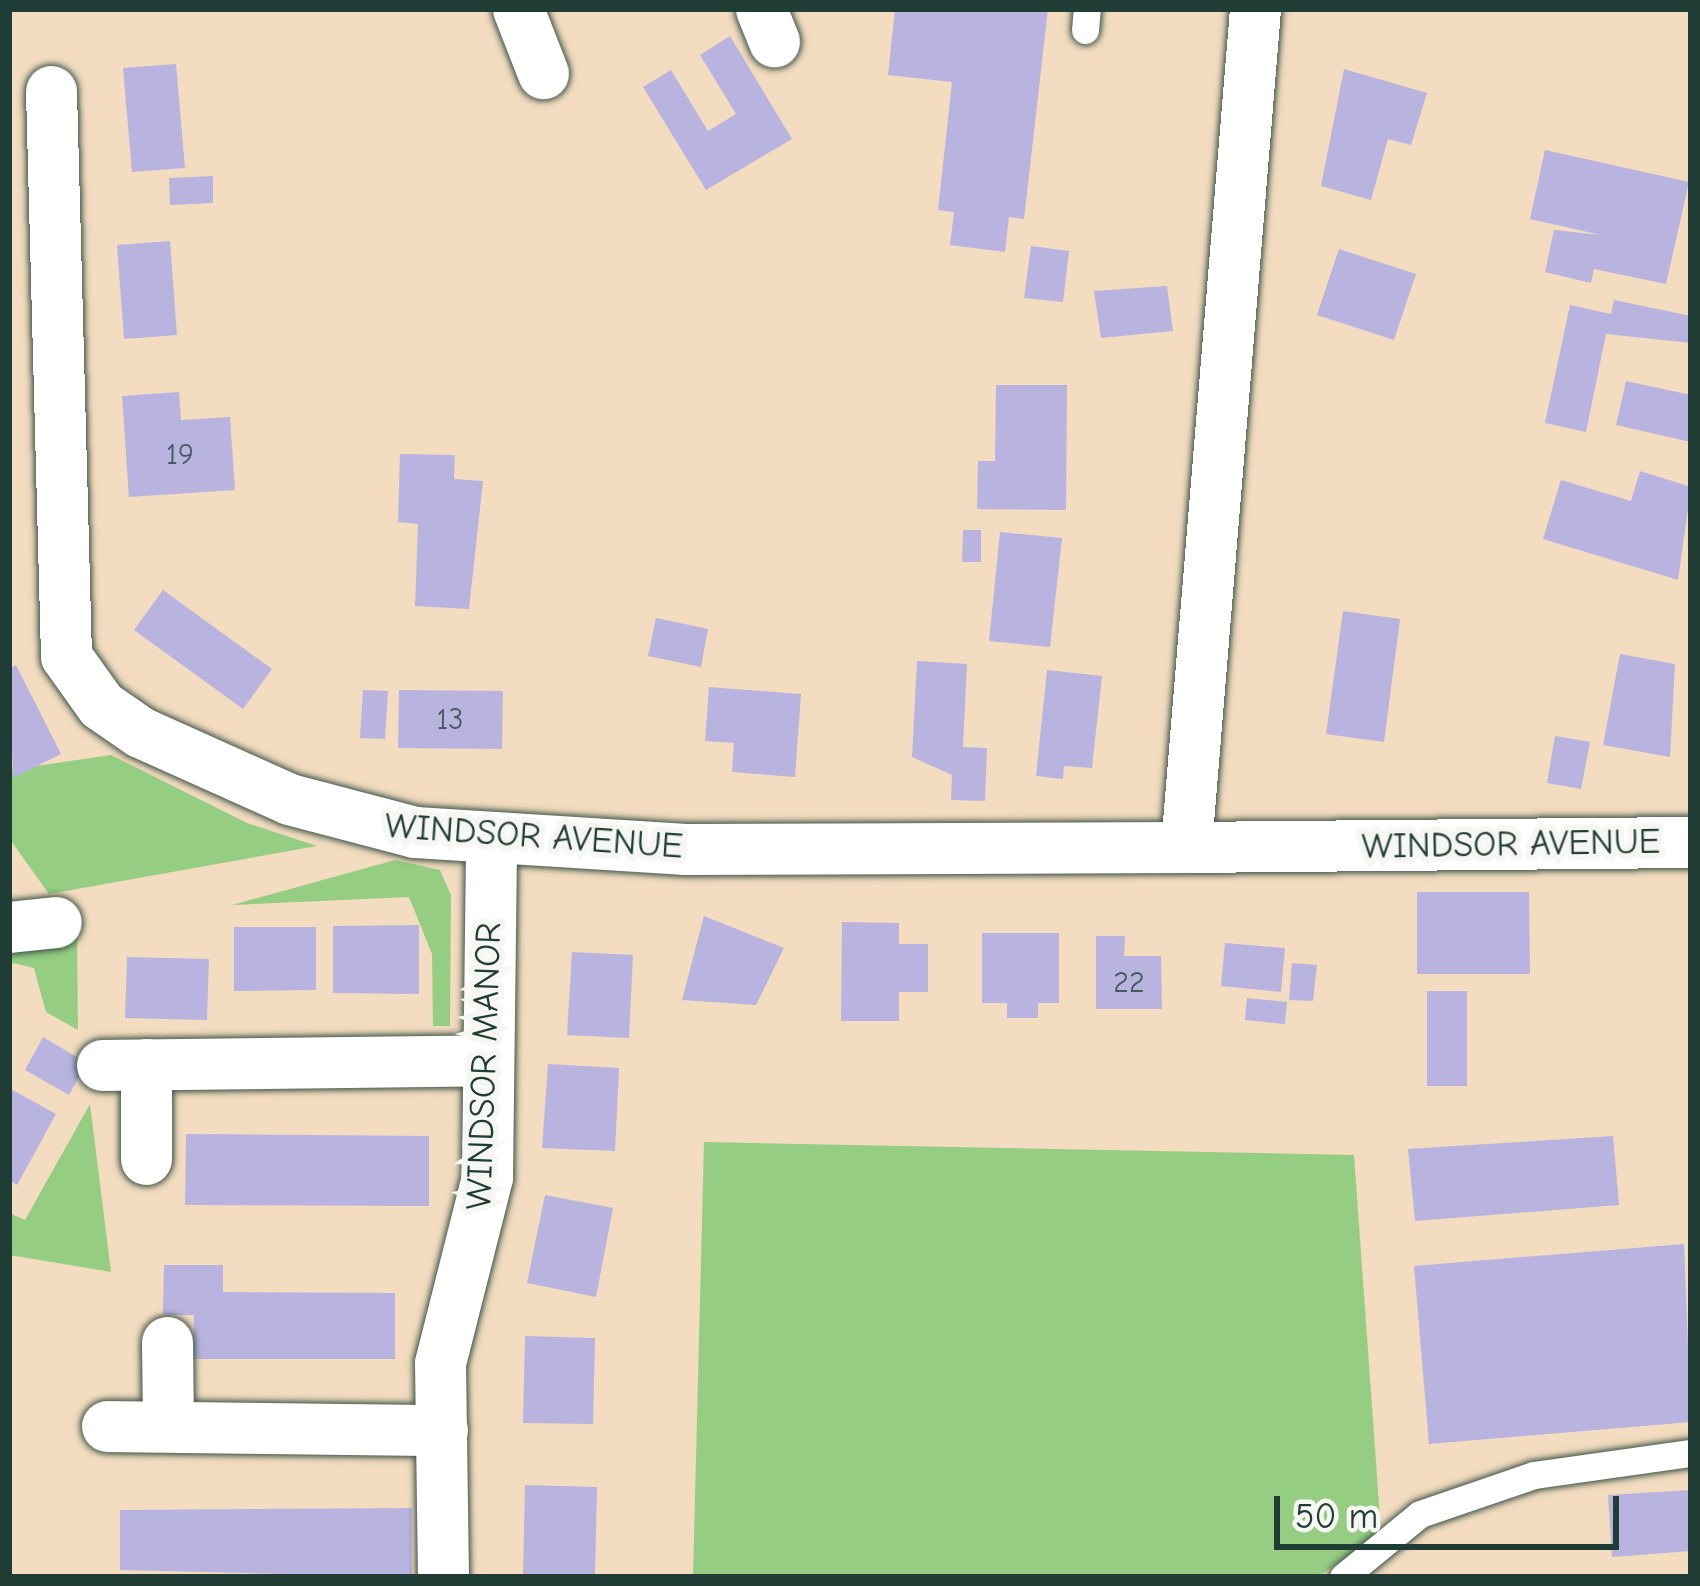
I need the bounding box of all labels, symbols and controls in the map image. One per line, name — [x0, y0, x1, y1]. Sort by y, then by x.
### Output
house number: 19 — [166, 437, 194, 473]
house number: 13 — [436, 702, 464, 738]
street label: WINDSOR AVENUE — [383, 804, 685, 868]
street label: WINDSOR AVENUE — [1361, 820, 1661, 868]
street label: WINDSOR MANOR — [457, 922, 511, 1210]
house number: 22 — [1113, 965, 1145, 1001]
scale bar — [1280, 1472, 1625, 1546]
text: 50 m — [1295, 1496, 1378, 1537]

